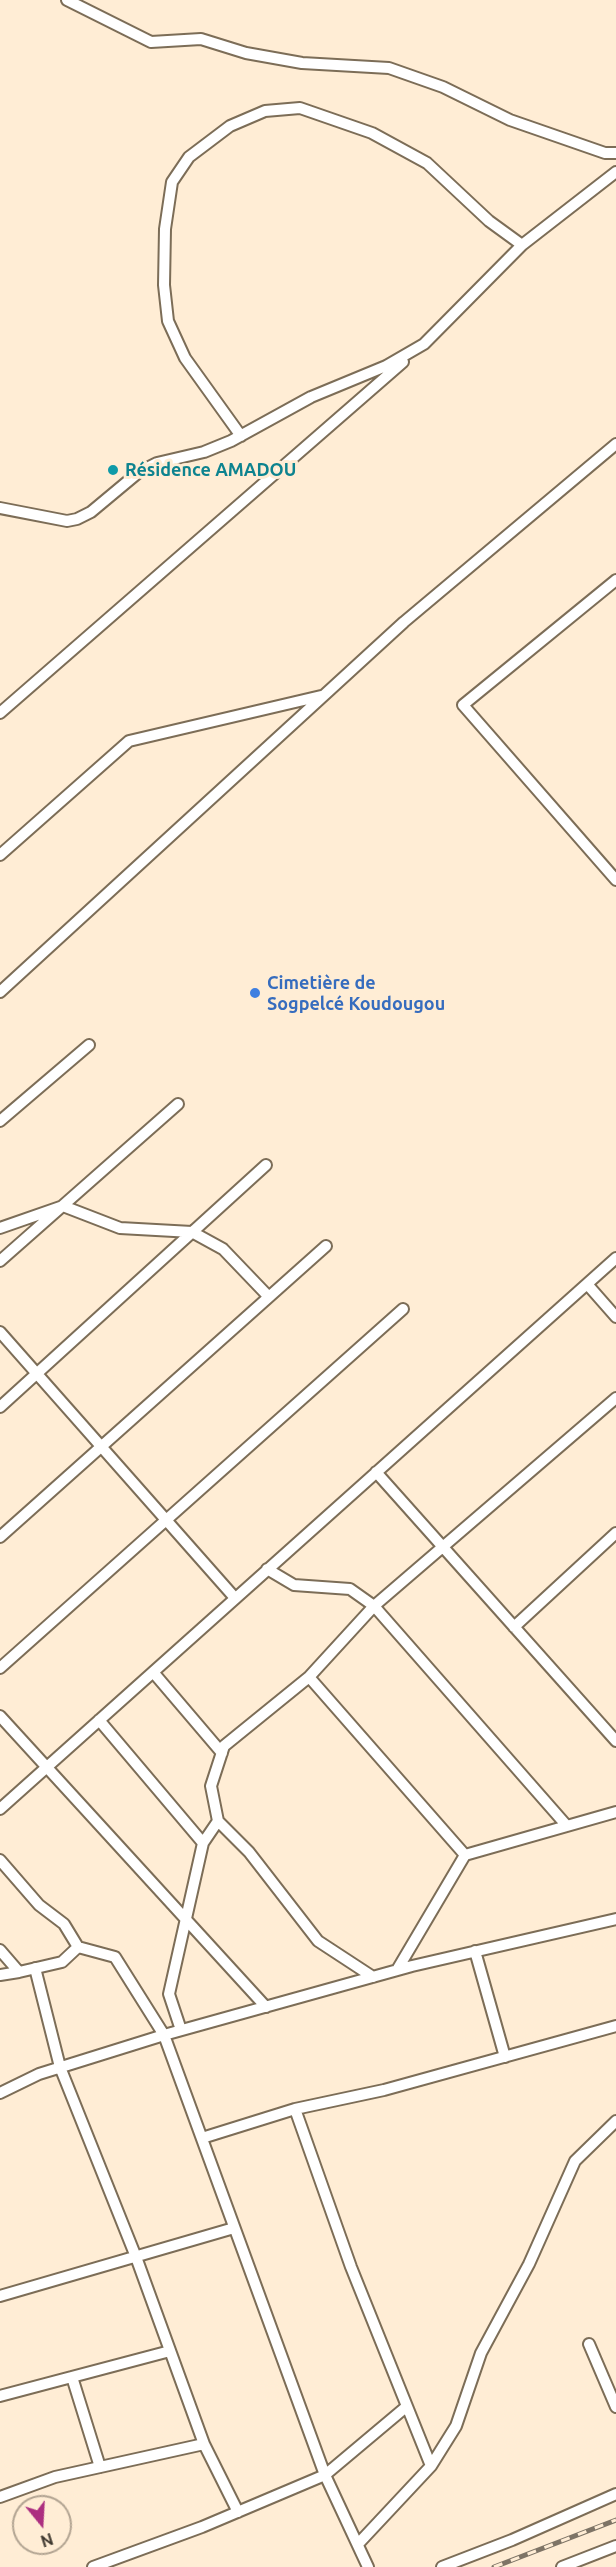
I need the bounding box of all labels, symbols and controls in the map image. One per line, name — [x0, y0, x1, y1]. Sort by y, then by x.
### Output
place label: Résidence AMADOU — [125, 459, 296, 481]
marker: Résidence AMADOU — [106, 463, 120, 477]
place label: Cimetière de Sogpelcé Koudougou — [267, 972, 445, 1014]
marker: Cimetière de Sogpelcé Koudougou — [248, 986, 262, 1000]
north arrow — [12, 2495, 72, 2555]
text: N — [38, 2530, 55, 2551]

